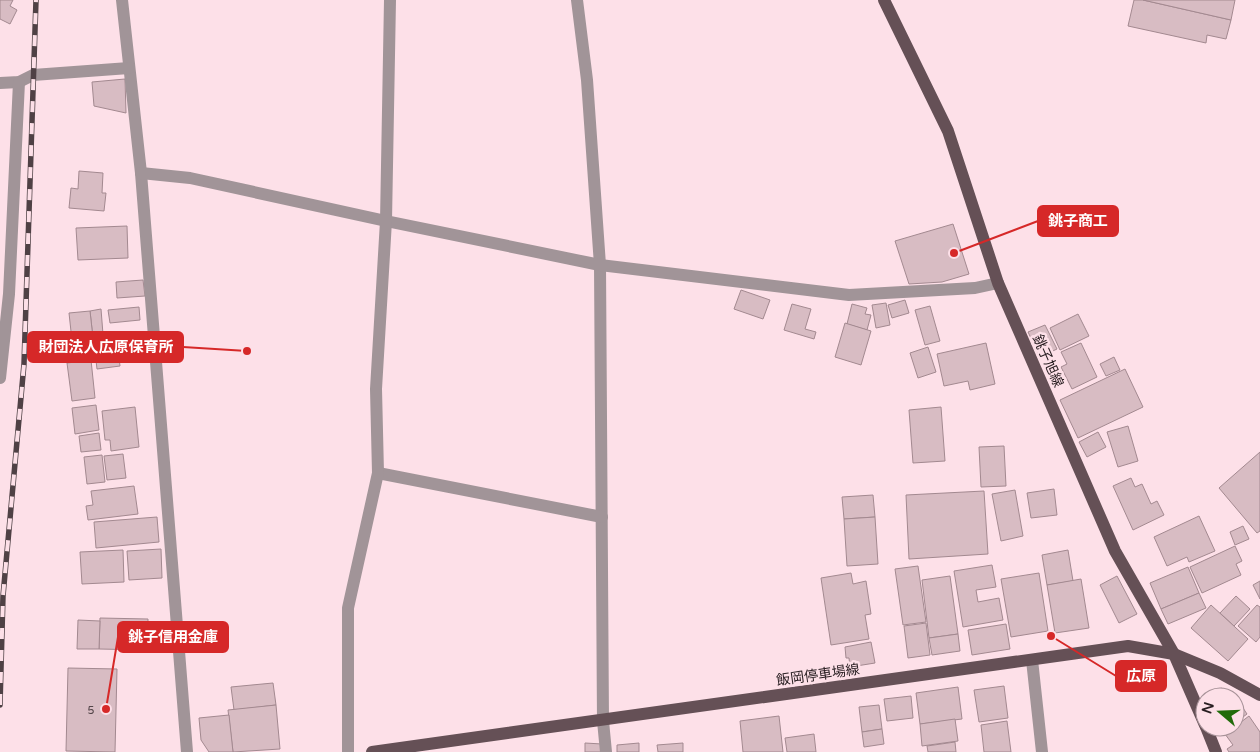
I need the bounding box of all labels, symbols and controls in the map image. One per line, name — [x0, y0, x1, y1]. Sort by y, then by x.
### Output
callout: 銚子商工 — [1038, 206, 1118, 236]
text: 銚子商工 — [1048, 212, 1108, 230]
callout: 財団法人広原保育所 — [28, 332, 183, 362]
street label: 銚子旭線 — [1029, 332, 1067, 390]
text: 財団法人広原保育所 — [38, 338, 174, 356]
callout: 銚子信用金庫 — [118, 622, 228, 652]
text: 銚子信用金庫 — [128, 628, 218, 646]
street label: 飯岡停車場線 — [775, 661, 861, 689]
callout: 広原 — [1116, 661, 1166, 691]
text: 広原 — [1126, 667, 1156, 685]
north arrow — [1195, 687, 1245, 737]
text: N — [1198, 700, 1218, 716]
house number: 5 — [88, 704, 95, 717]

